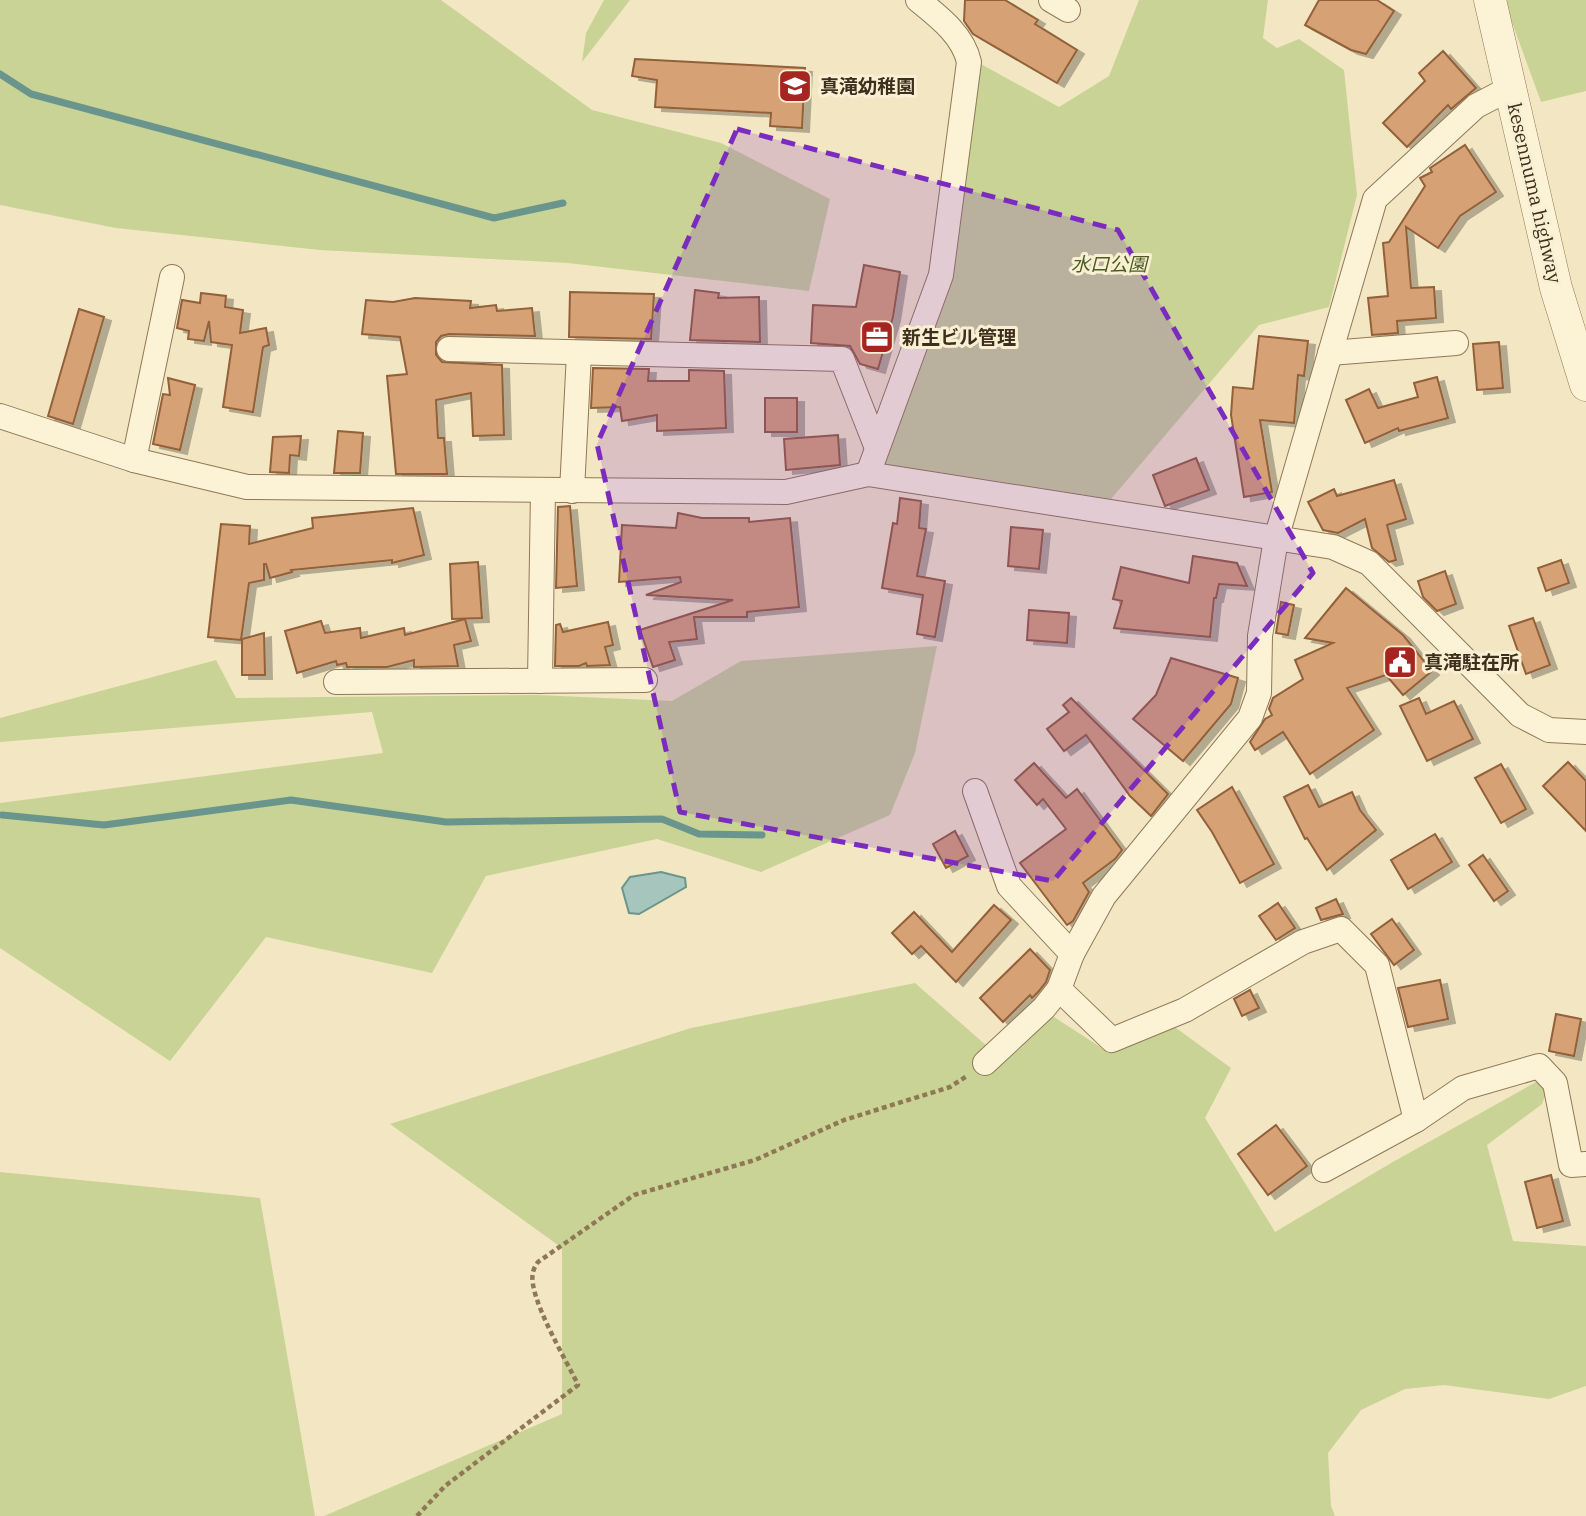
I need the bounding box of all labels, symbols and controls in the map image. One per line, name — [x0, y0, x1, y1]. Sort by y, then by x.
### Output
school or university icon: 真滝幼稚園 — [776, 67, 814, 105]
place label: 真滝幼稚園 — [820, 74, 915, 98]
street label: kesennuma highway — [1503, 101, 1568, 286]
park label: 水口公園 — [1071, 252, 1150, 276]
office icon: 新生ビル管理 — [858, 318, 896, 356]
place label: 新生ビル管理 — [902, 325, 1016, 349]
public building icon: 真滝駐在所 — [1381, 643, 1419, 681]
place label: 真滝駐在所 — [1424, 650, 1519, 674]

